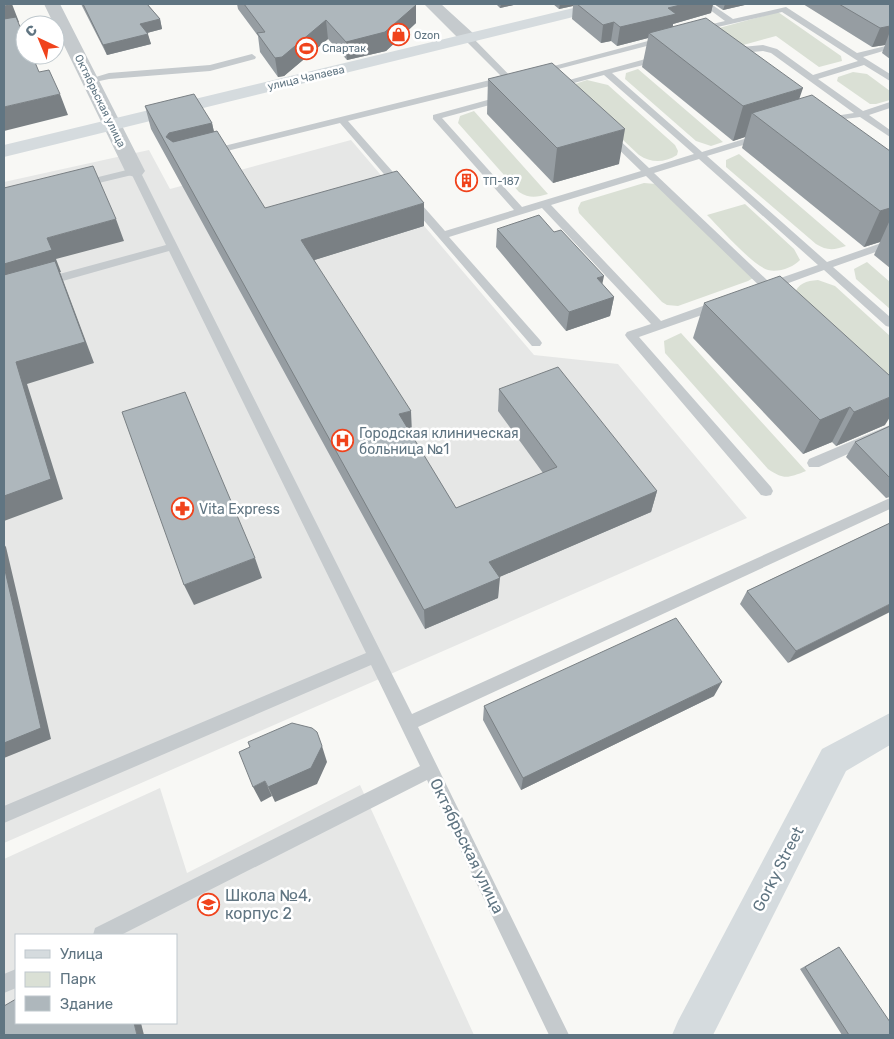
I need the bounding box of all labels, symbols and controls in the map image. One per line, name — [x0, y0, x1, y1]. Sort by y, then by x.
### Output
north arrow — [15, 15, 65, 65]
text: С — [22, 21, 41, 41]
shop icon: Ozon — [386, 23, 410, 47]
place label: Ozon — [414, 29, 440, 42]
sports icon: Спартак — [294, 36, 318, 60]
place label: Спартак — [322, 42, 366, 55]
street label: Октябрьская улица — [72, 52, 128, 150]
street label: улица Чапаева — [266, 63, 346, 93]
building icon: ТП-187 — [455, 169, 479, 193]
place label: ТП-187 — [483, 175, 520, 188]
place label: Городская клиническая больница №1 — [359, 425, 519, 458]
hospital icon: Городская клиническая больница №1 — [331, 429, 355, 453]
pharmacy icon: Vita Express — [171, 497, 195, 521]
place label: Vita Express — [199, 501, 280, 518]
street label: Октябрьская улица — [426, 775, 508, 917]
street label: Gorky Street — [748, 823, 808, 915]
place label: Школа №4, корпус 2 — [225, 886, 312, 923]
school or university icon: Школа №4, корпус 2 — [197, 892, 221, 916]
legend — [15, 934, 178, 1024]
text: Улица — [60, 945, 103, 963]
text: Парк — [60, 970, 96, 988]
text: Здание — [60, 995, 113, 1013]

